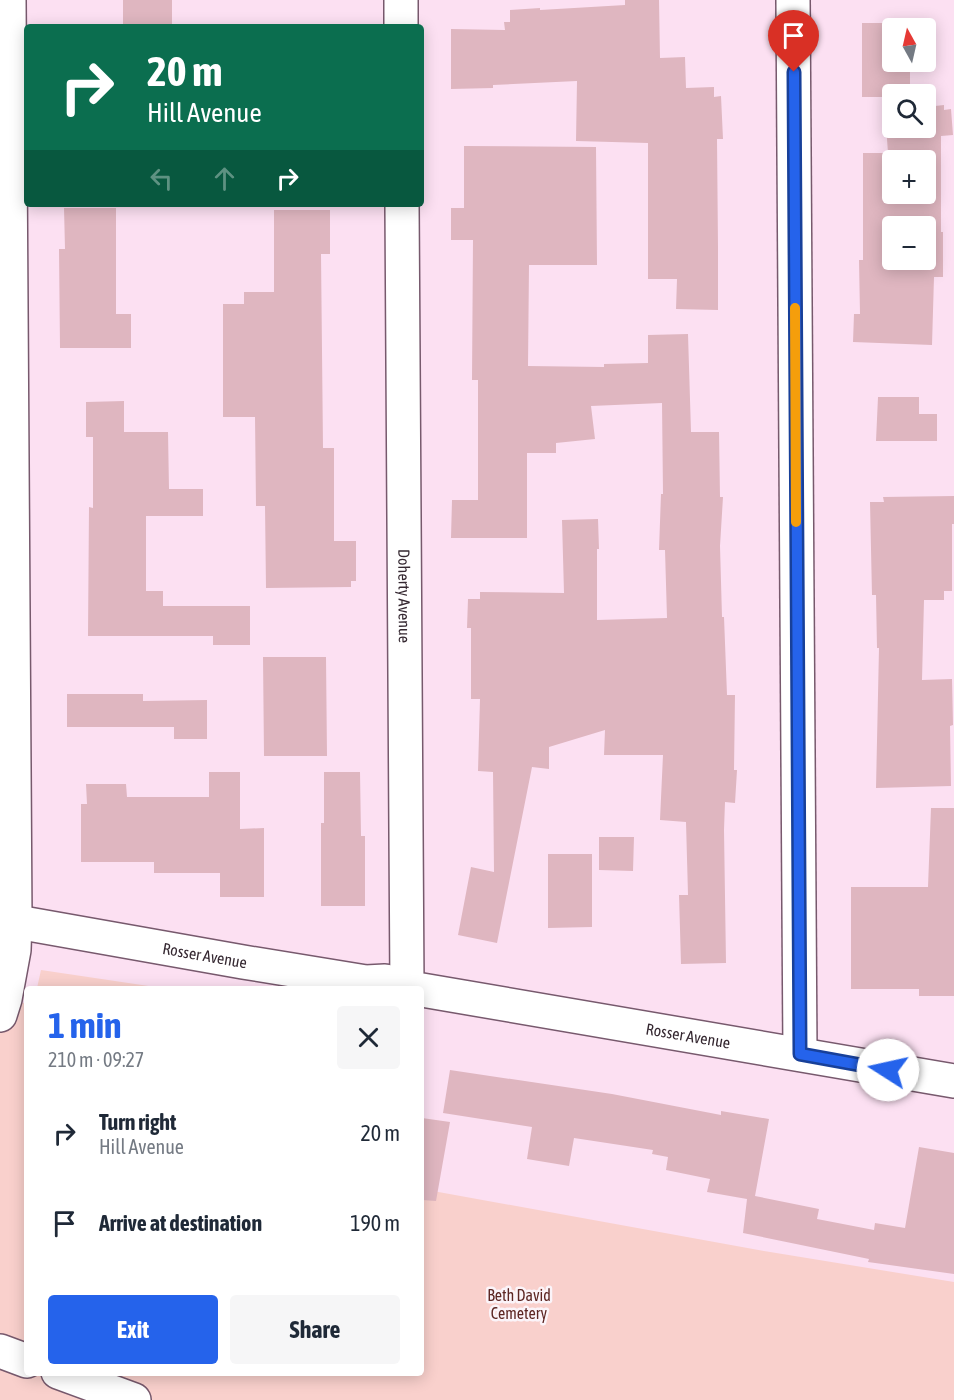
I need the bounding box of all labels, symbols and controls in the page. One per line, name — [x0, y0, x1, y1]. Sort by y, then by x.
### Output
pin — [768, 10, 819, 72]
north arrow — [882, 18, 936, 72]
map controls — [882, 18, 936, 270]
icon: arrive — [777, 19, 810, 52]
text: 20 m — [147, 47, 222, 95]
icon: right — [48, 48, 126, 126]
button: search — [882, 84, 936, 138]
text: Hill Avenue — [147, 97, 262, 128]
button: + — [882, 150, 936, 204]
icon: left — [145, 162, 178, 195]
icon: ahead — [208, 162, 241, 195]
icon: right — [271, 162, 304, 195]
button: − — [882, 216, 936, 270]
street label: Doherty Avenue — [394, 549, 414, 643]
street label: Rosser Avenue — [161, 939, 248, 972]
text: 1 min — [48, 1004, 122, 1046]
button: close — [337, 1006, 400, 1069]
street label: Rosser Avenue — [645, 1019, 732, 1052]
position arrow — [856, 1038, 920, 1102]
text: 210 m · 09:27 — [48, 1048, 144, 1071]
text: Turn right — [99, 1109, 176, 1135]
icon: right — [48, 1117, 81, 1150]
text: 20 m — [360, 1120, 400, 1146]
text: Hill Avenue — [99, 1135, 184, 1158]
icon: arrive — [48, 1207, 81, 1240]
text: Arrive at destination — [99, 1210, 262, 1236]
text: 190 m — [350, 1210, 400, 1236]
park label: Beth David Cemetery — [487, 1286, 551, 1323]
button: Exit — [48, 1295, 218, 1364]
button: Share — [230, 1295, 400, 1364]

